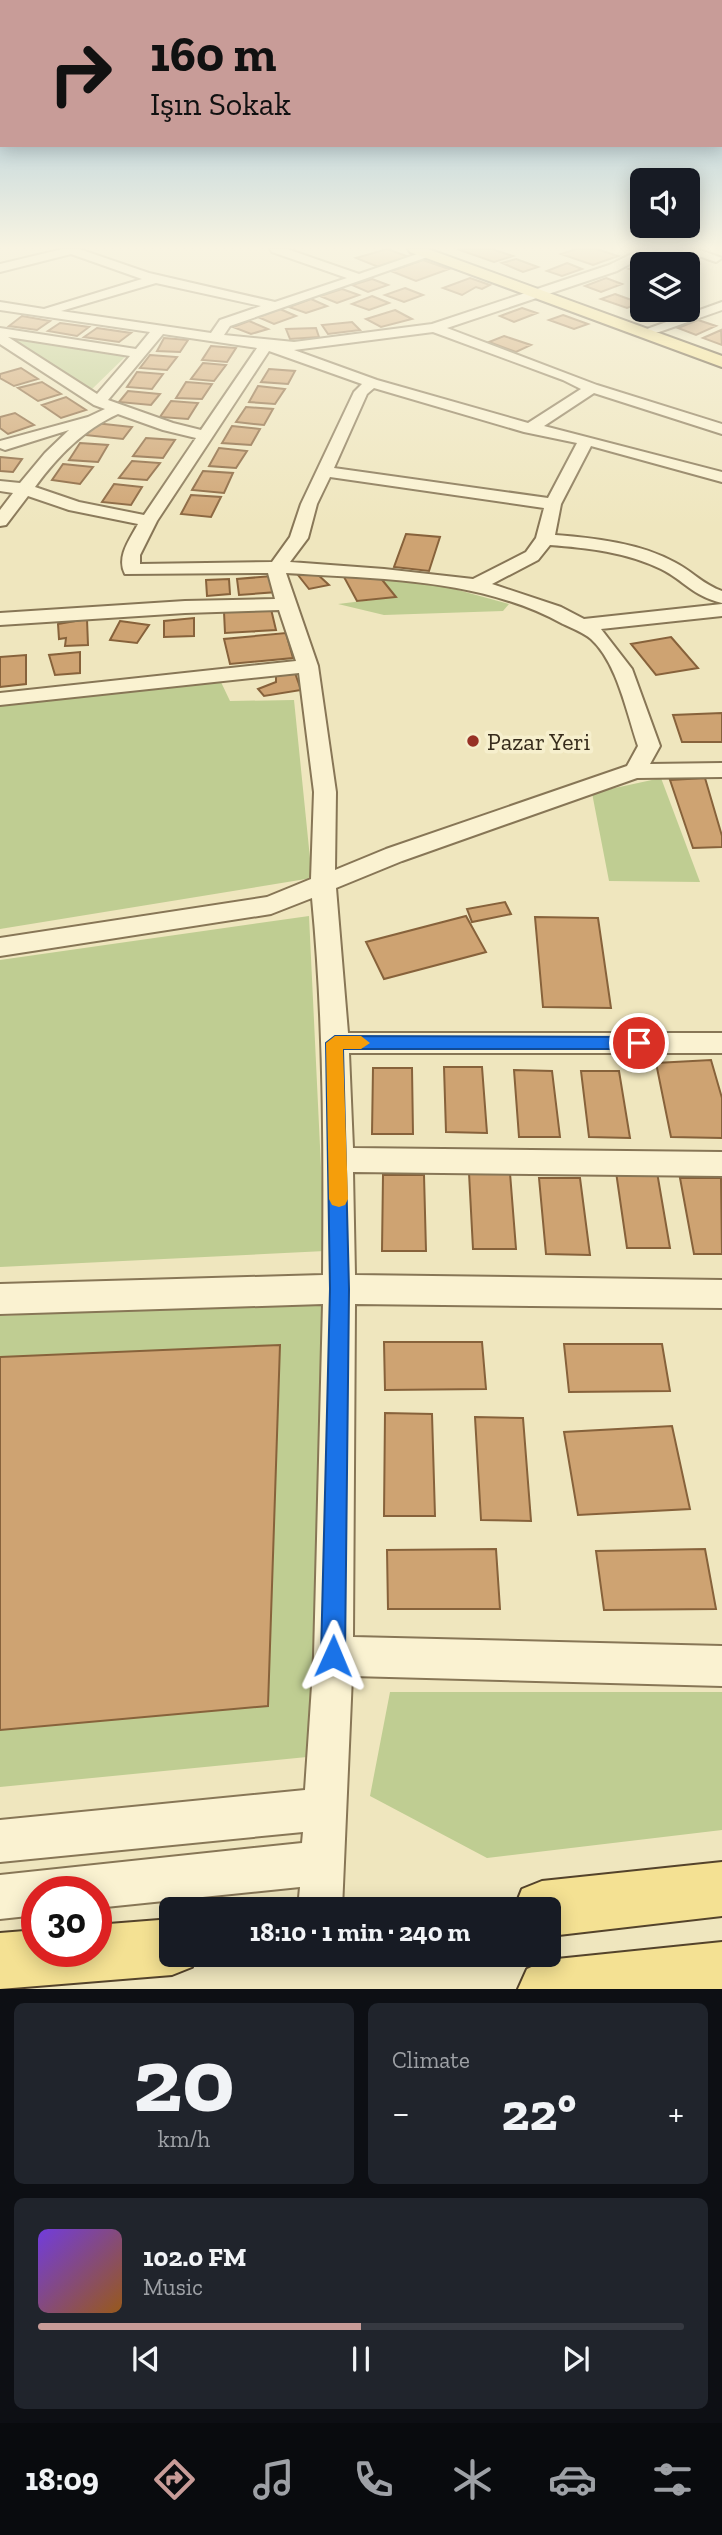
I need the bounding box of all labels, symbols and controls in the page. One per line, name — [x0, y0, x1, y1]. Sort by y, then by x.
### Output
text: 160 m — [150, 25, 276, 84]
icon: right — [35, 28, 126, 119]
text: Işın Sokak — [150, 85, 291, 123]
map controls — [630, 168, 700, 322]
button: sound — [630, 168, 700, 238]
button: layers — [630, 252, 700, 322]
place label: Pazar Yeri — [487, 727, 591, 756]
marker: Pazar Yeri — [465, 733, 481, 749]
pin — [609, 1013, 669, 1073]
icon: arrive — [620, 1024, 658, 1062]
position arrow — [296, 1619, 370, 1693]
speed limit sign: 30 — [21, 1876, 112, 1967]
text: 18:10 · 1 min · 240 m — [250, 1916, 470, 1948]
text: 20 — [133, 2025, 235, 2134]
text: Climate — [392, 2046, 470, 2074]
text: 22° — [502, 2081, 576, 2143]
text: − — [392, 2090, 410, 2136]
text: + — [668, 2090, 684, 2136]
text: km/h — [158, 2125, 210, 2153]
text: 102.0 FM — [143, 2241, 246, 2273]
text: Music — [143, 2273, 203, 2301]
icon: previous — [127, 2340, 165, 2378]
icon: pause — [342, 2340, 380, 2378]
icon: next — [557, 2340, 595, 2378]
icon: directions — [150, 2455, 199, 2504]
icon: music — [249, 2455, 298, 2504]
icon: phone — [349, 2455, 398, 2504]
icon: climate — [448, 2455, 497, 2504]
icon: car — [548, 2455, 597, 2504]
icon: filters — [648, 2455, 697, 2504]
text: 18:09 — [25, 2460, 99, 2498]

